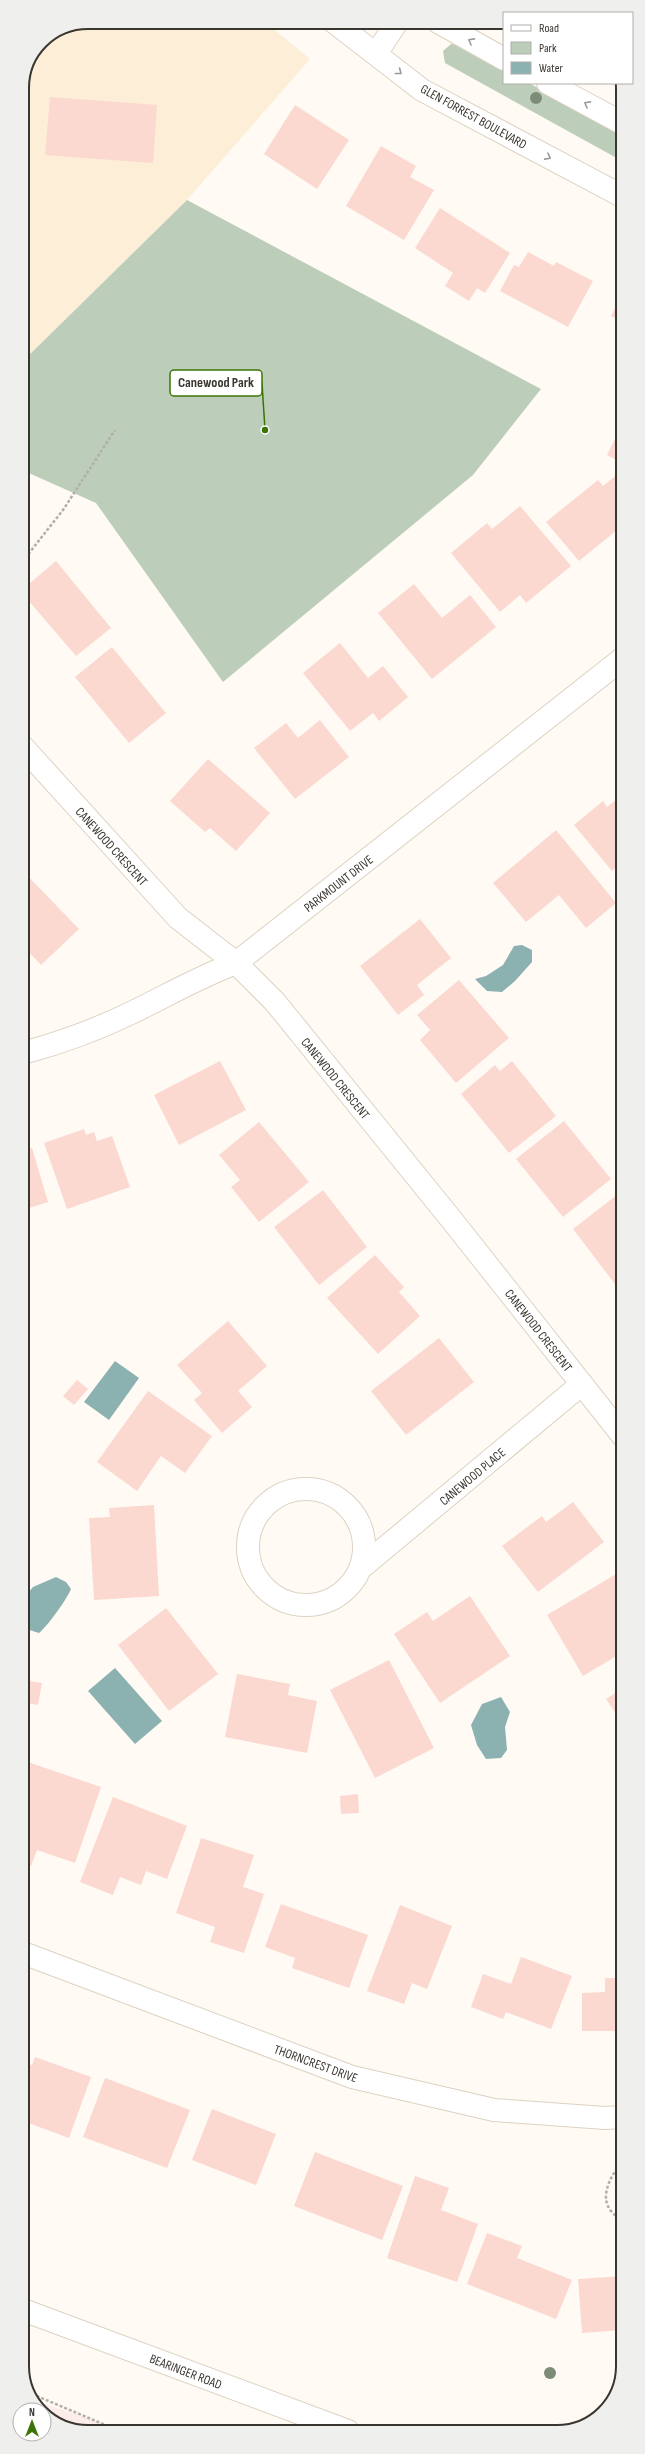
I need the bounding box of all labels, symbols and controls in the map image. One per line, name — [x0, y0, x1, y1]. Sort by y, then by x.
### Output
legend — [503, 12, 633, 84]
text: Road — [539, 21, 559, 36]
one-way arrow — [468, 38, 475, 45]
text: Park — [539, 41, 557, 56]
text: Water — [539, 61, 563, 76]
one-way arrow — [394, 67, 401, 74]
street label: GLEN FORREST BOULEVARD — [418, 81, 530, 153]
one-way arrow — [584, 102, 592, 109]
one-way arrow — [544, 152, 551, 159]
callout: Canewood Park — [170, 370, 262, 396]
text: Canewood Park — [178, 374, 254, 391]
street label: CANEWOOD CRESCENT — [72, 804, 151, 889]
street label: PARKMOUNT DRIVE — [301, 852, 376, 916]
street label: CANEWOOD CRESCENT — [297, 1035, 373, 1123]
street label: CANEWOOD CRESCENT — [501, 1286, 575, 1375]
street label: CANEWOOD PLACE — [436, 1445, 509, 1509]
street label: THORNCREST DRIVE — [272, 2041, 360, 2086]
street label: BEARINGER ROAD — [147, 2351, 224, 2393]
north arrow — [12, 2402, 52, 2442]
text: N — [29, 2406, 35, 2419]

